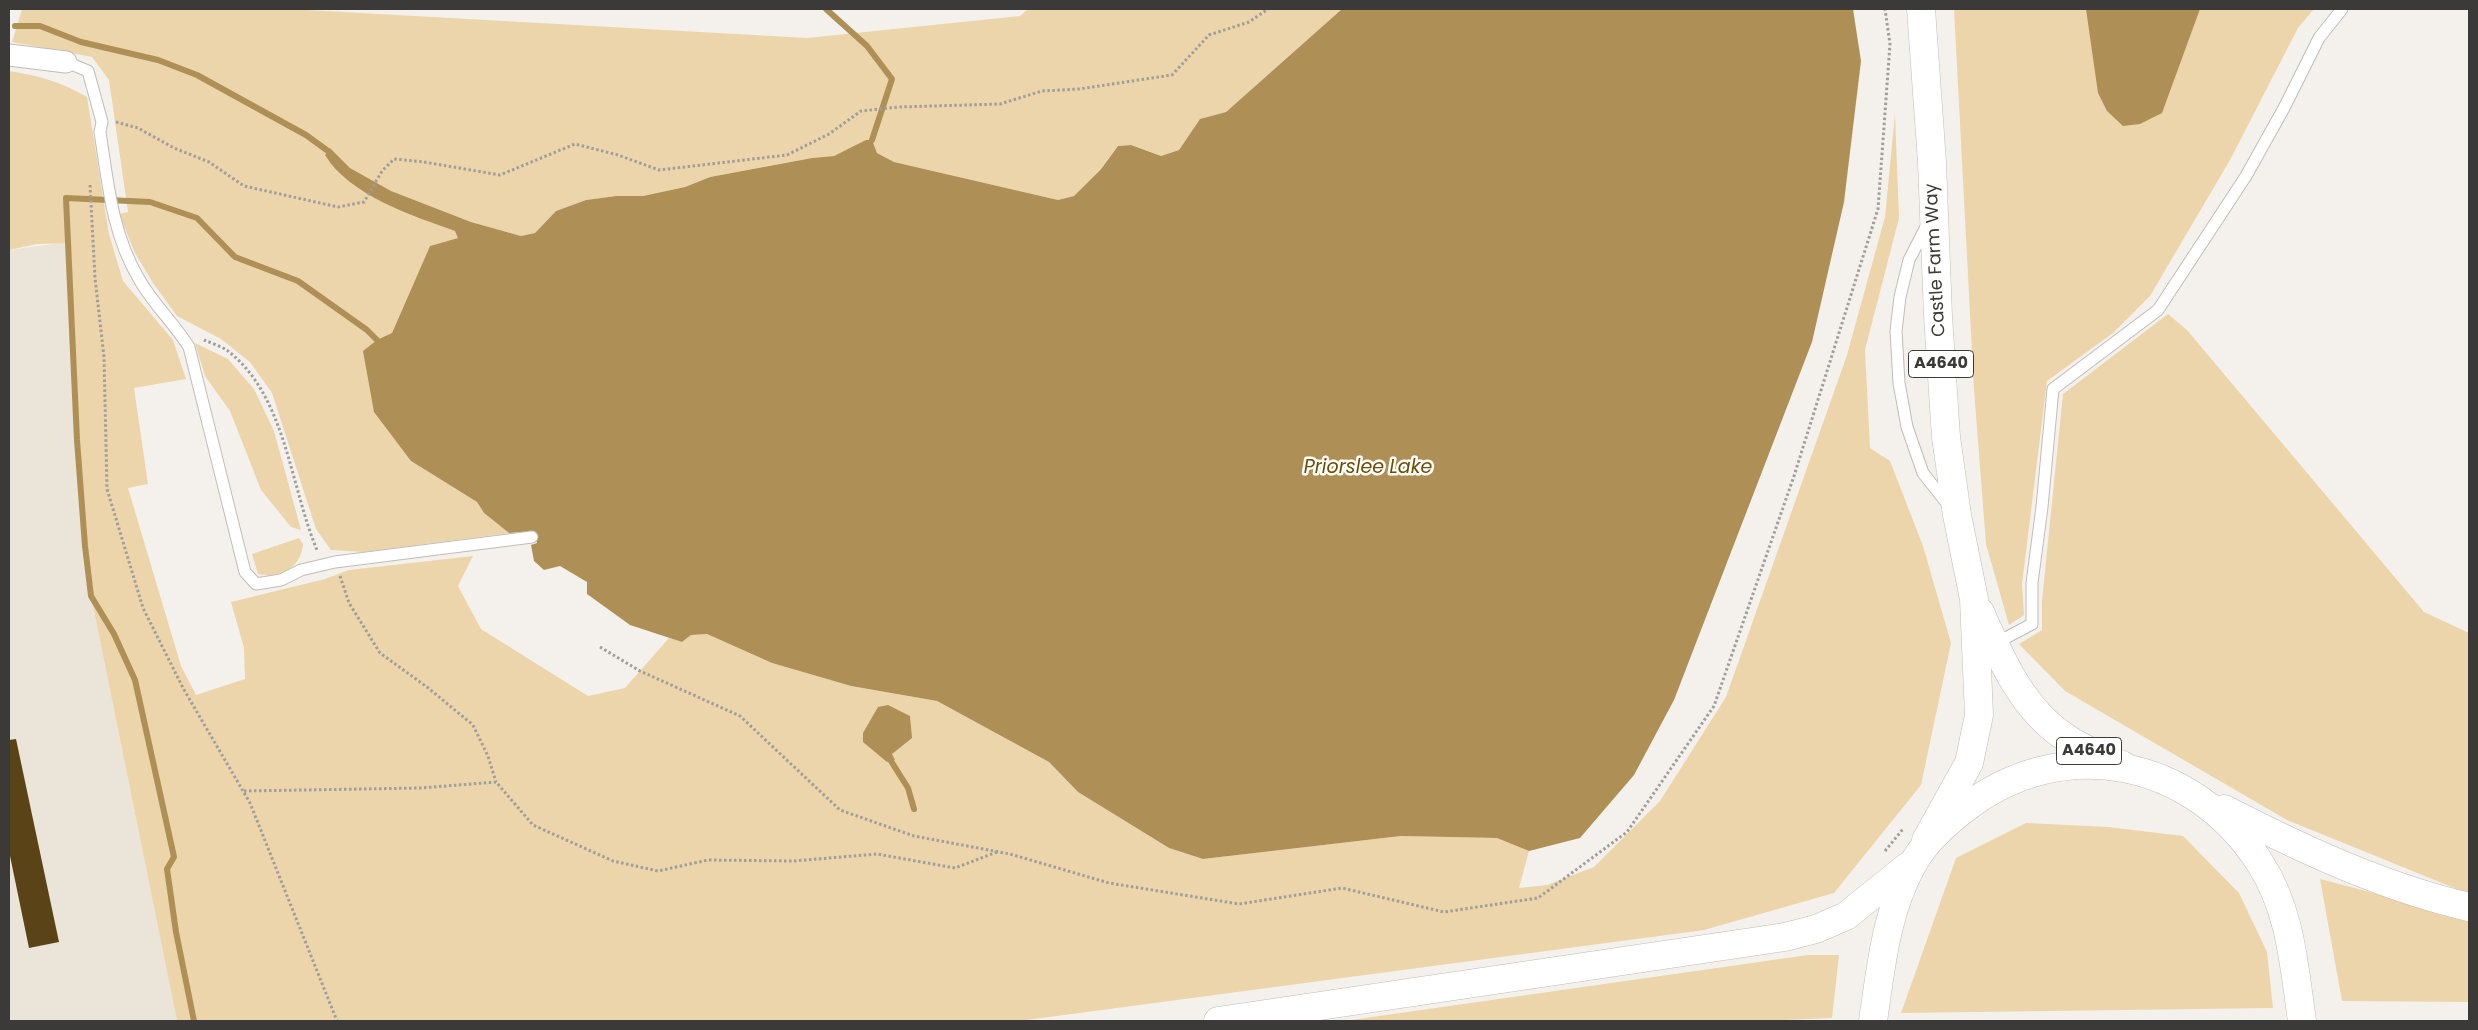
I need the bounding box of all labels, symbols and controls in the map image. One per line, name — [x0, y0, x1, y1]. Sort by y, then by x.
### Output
street label: Castle Farm Way — [1921, 183, 1951, 337]
road number: A4640 — [1908, 350, 1974, 378]
water label: Priorslee Lake — [1304, 457, 1432, 479]
road number: A4640 — [2056, 738, 2122, 764]

